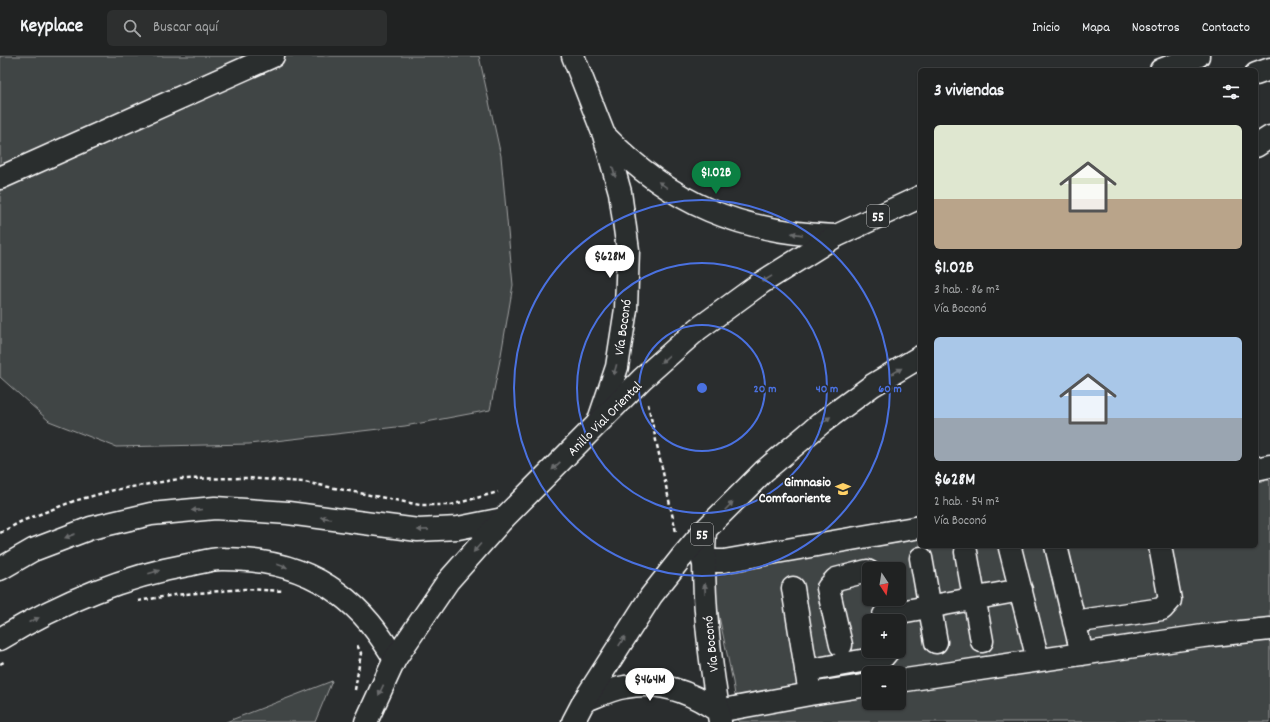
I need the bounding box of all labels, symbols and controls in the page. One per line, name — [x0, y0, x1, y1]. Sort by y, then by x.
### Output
search box — [107, 10, 387, 46]
text: Keyplace — [20, 14, 83, 41]
icon: search — [121, 17, 143, 39]
text: Buscar aquí — [153, 17, 218, 39]
text: Inicio — [1032, 18, 1060, 38]
text: Mapa — [1082, 18, 1110, 38]
text: Nosotros — [1132, 18, 1180, 38]
text: Contacto — [1202, 18, 1250, 38]
text: 3 viviendas — [934, 80, 1004, 104]
icon: filters — [1220, 81, 1242, 103]
icon: home — [1052, 151, 1124, 223]
pin: $1.02B — [683, 161, 749, 195]
text: $1.02B — [701, 164, 731, 183]
one-way arrow — [612, 166, 618, 179]
one-way arrow — [657, 181, 668, 189]
road number: 55 — [867, 205, 889, 227]
one-way arrow — [791, 231, 803, 237]
pin: $628M — [582, 245, 638, 279]
text: $628M — [594, 248, 626, 267]
text: $1.02B — [934, 257, 974, 281]
one-way arrow — [762, 275, 772, 283]
text: 3 hab. · 86 m² — [934, 281, 1000, 300]
street label: Vía Boconó — [610, 298, 638, 357]
text: Vía Boconó — [934, 300, 986, 319]
one-way arrow — [660, 354, 669, 363]
icon: home — [1052, 363, 1124, 435]
one-way arrow — [612, 364, 618, 376]
one-way arrow — [892, 367, 902, 375]
street label: Anillo Vial Oriental — [563, 377, 648, 461]
centre of rings — [695, 381, 709, 395]
text: 20 m — [754, 381, 776, 398]
text: 40 m — [816, 381, 838, 398]
text: 60 m — [878, 381, 902, 398]
one-way arrow — [820, 415, 831, 424]
one-way arrow — [551, 462, 561, 471]
text: $628M — [934, 469, 975, 493]
place label: Gimnasio Comfaoriente — [759, 473, 831, 509]
school or university icon: Gimnasio Comfaoriente — [834, 480, 852, 498]
text: 2 hab. · 54 m² — [934, 493, 999, 512]
one-way arrow — [724, 501, 734, 511]
one-way arrow — [191, 506, 203, 513]
text: Vía Boconó — [934, 512, 986, 531]
one-way arrow — [320, 515, 332, 521]
road number: 55 — [691, 523, 713, 545]
one-way arrow — [417, 526, 429, 533]
one-way arrow — [64, 533, 76, 539]
one-way arrow — [472, 543, 481, 553]
north arrow — [862, 562, 906, 606]
map controls — [862, 562, 906, 710]
one-way arrow — [276, 564, 288, 570]
one-way arrow — [149, 569, 161, 575]
one-way arrow — [701, 583, 708, 595]
button: + — [862, 614, 906, 658]
street label: Vía Boconó — [699, 615, 725, 673]
one-way arrow — [28, 617, 39, 623]
one-way arrow — [619, 635, 626, 647]
button: − — [862, 666, 906, 710]
pin: $464M — [622, 668, 678, 702]
text: $464M — [634, 671, 666, 690]
one-way arrow — [378, 684, 384, 695]

